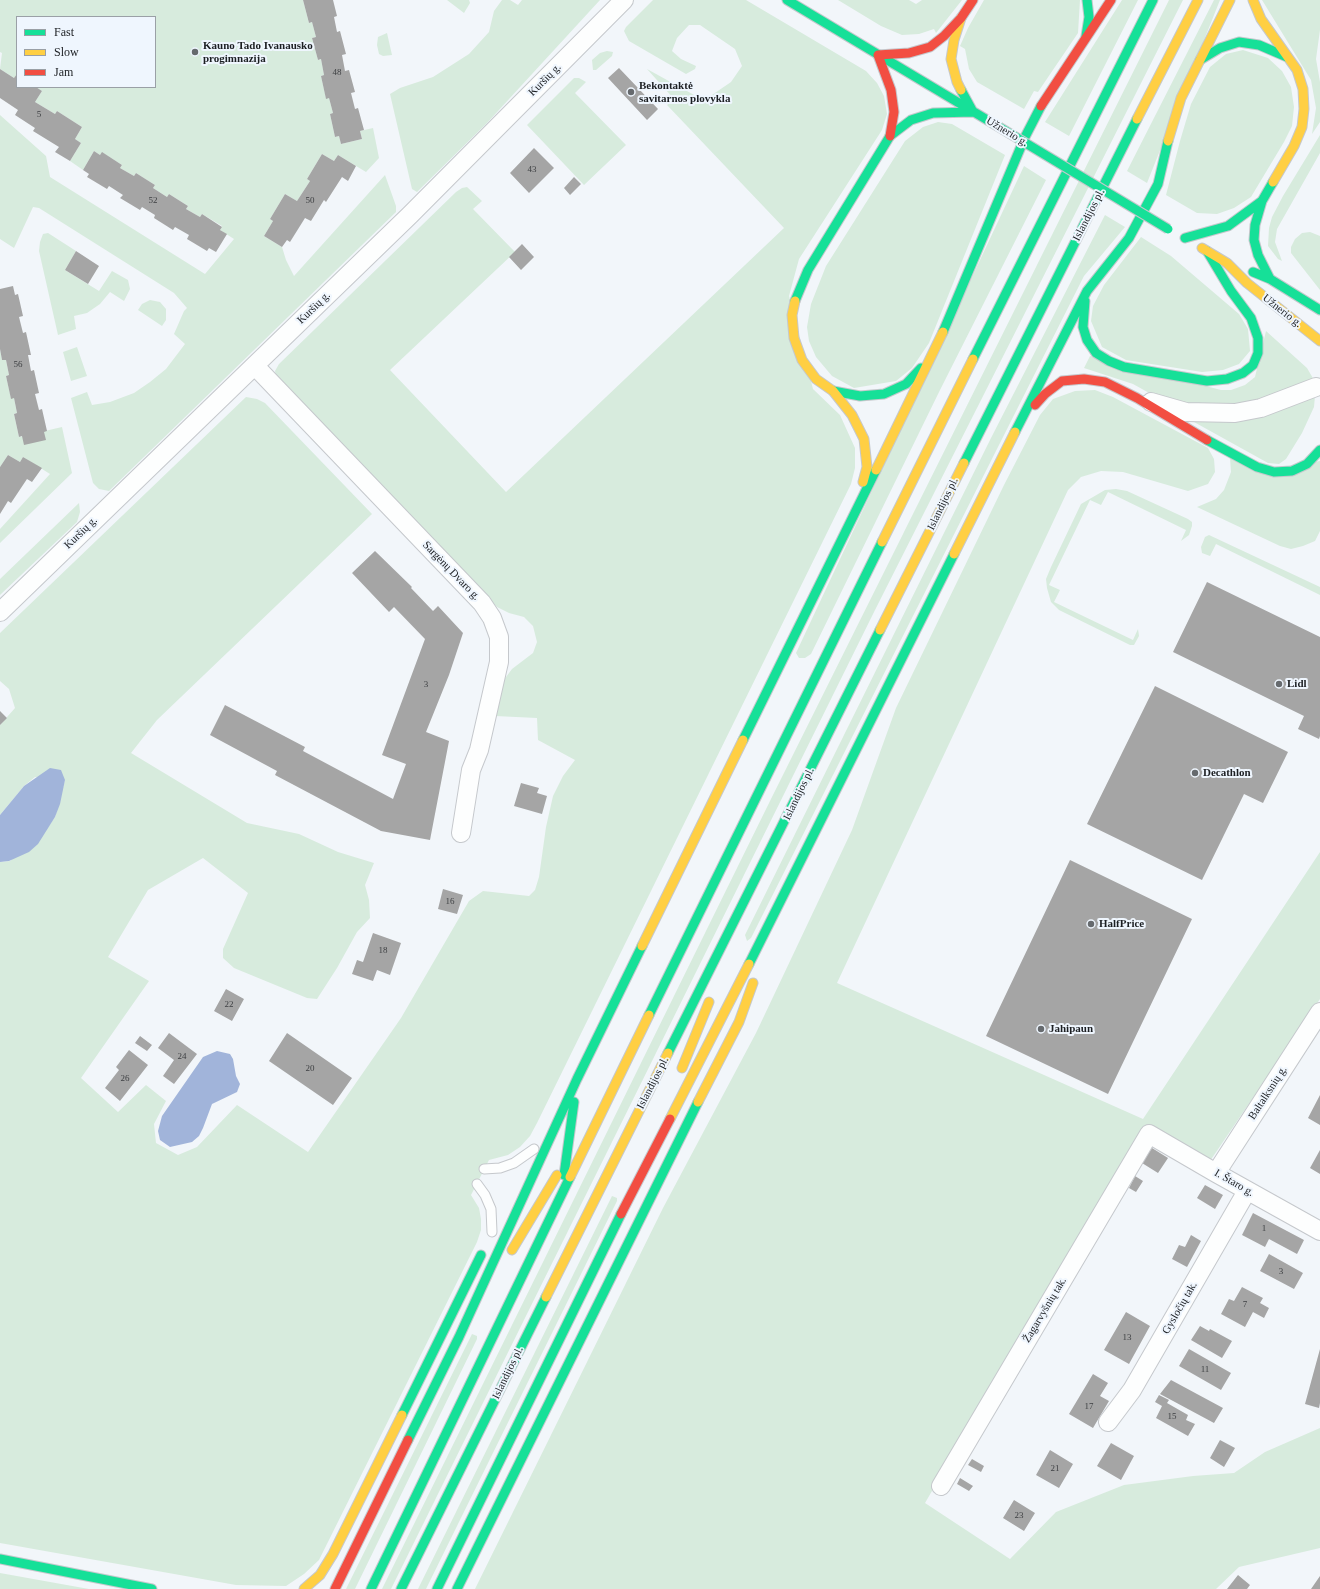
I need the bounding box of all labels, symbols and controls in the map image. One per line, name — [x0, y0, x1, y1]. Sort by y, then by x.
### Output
legend — [16, 16, 156, 88]
text: Fast — [54, 25, 74, 39]
place label: Kauno Tado Ivanausko progimnazija — [203, 39, 313, 65]
text: Slow — [54, 45, 79, 59]
marker: Kauno Tado Ivanausko progimnazija — [190, 47, 200, 57]
street label: Kuršių g. — [526, 61, 564, 99]
text: Jam — [54, 65, 73, 79]
house number: 48 — [332, 68, 342, 78]
place label: Bekontaktė savitarnos plovykla — [639, 79, 730, 105]
marker: Bekontaktė savitarnos plovykla — [626, 87, 636, 97]
house number: 5 — [37, 110, 41, 120]
street label: Užnerio g. — [984, 114, 1030, 150]
house number: 43 — [528, 165, 536, 175]
street label: Islandijos pl. — [1070, 187, 1108, 243]
house number: 52 — [148, 196, 158, 206]
house number: 50 — [306, 196, 314, 206]
street label: Kuršių g. — [295, 289, 333, 327]
street label: Užnerio g. — [1260, 292, 1304, 330]
house number: 56 — [14, 360, 22, 370]
street label: Islandijos pl. — [925, 476, 961, 532]
street label: Kuršių g. — [62, 514, 100, 552]
street label: Sargėnų Dvaro g. — [419, 539, 483, 603]
place label: Lidl — [1287, 677, 1307, 691]
marker: Lidl — [1274, 679, 1284, 689]
house number: 3 — [424, 680, 428, 690]
street label: Islandijos pl. — [781, 766, 817, 822]
place label: Decathlon — [1203, 766, 1251, 780]
marker: Decathlon — [1190, 768, 1200, 778]
house number: 16 — [446, 897, 454, 907]
place label: HalfPrice — [1099, 917, 1144, 931]
marker: HalfPrice — [1086, 919, 1096, 929]
house number: 18 — [378, 946, 388, 956]
house number: 22 — [224, 1000, 234, 1010]
place label: Jahipaun — [1049, 1022, 1093, 1036]
marker: Jahipaun — [1036, 1024, 1046, 1034]
house number: 24 — [178, 1052, 186, 1062]
street label: Islandijos pl. — [634, 1055, 672, 1111]
house number: 20 — [306, 1064, 314, 1074]
street label: Baltalksnių g. — [1246, 1064, 1290, 1122]
house number: 26 — [120, 1074, 130, 1084]
street label: I. Štaro g. — [1212, 1166, 1256, 1200]
house number: 1 — [1262, 1224, 1266, 1234]
house number: 3 — [1279, 1267, 1283, 1277]
street label: Žagarvyšnių tak. — [1020, 1275, 1070, 1345]
street label: Gysločių tak. — [1160, 1279, 1200, 1337]
house number: 7 — [1243, 1300, 1247, 1310]
house number: 13 — [1122, 1333, 1132, 1343]
street label: Islandijos pl. — [490, 1345, 526, 1401]
house number: 11 — [1201, 1365, 1209, 1375]
house number: 17 — [1084, 1402, 1094, 1412]
house number: 15 — [1168, 1412, 1176, 1422]
house number: 21 — [1050, 1464, 1060, 1474]
house number: 23 — [1014, 1511, 1024, 1521]

